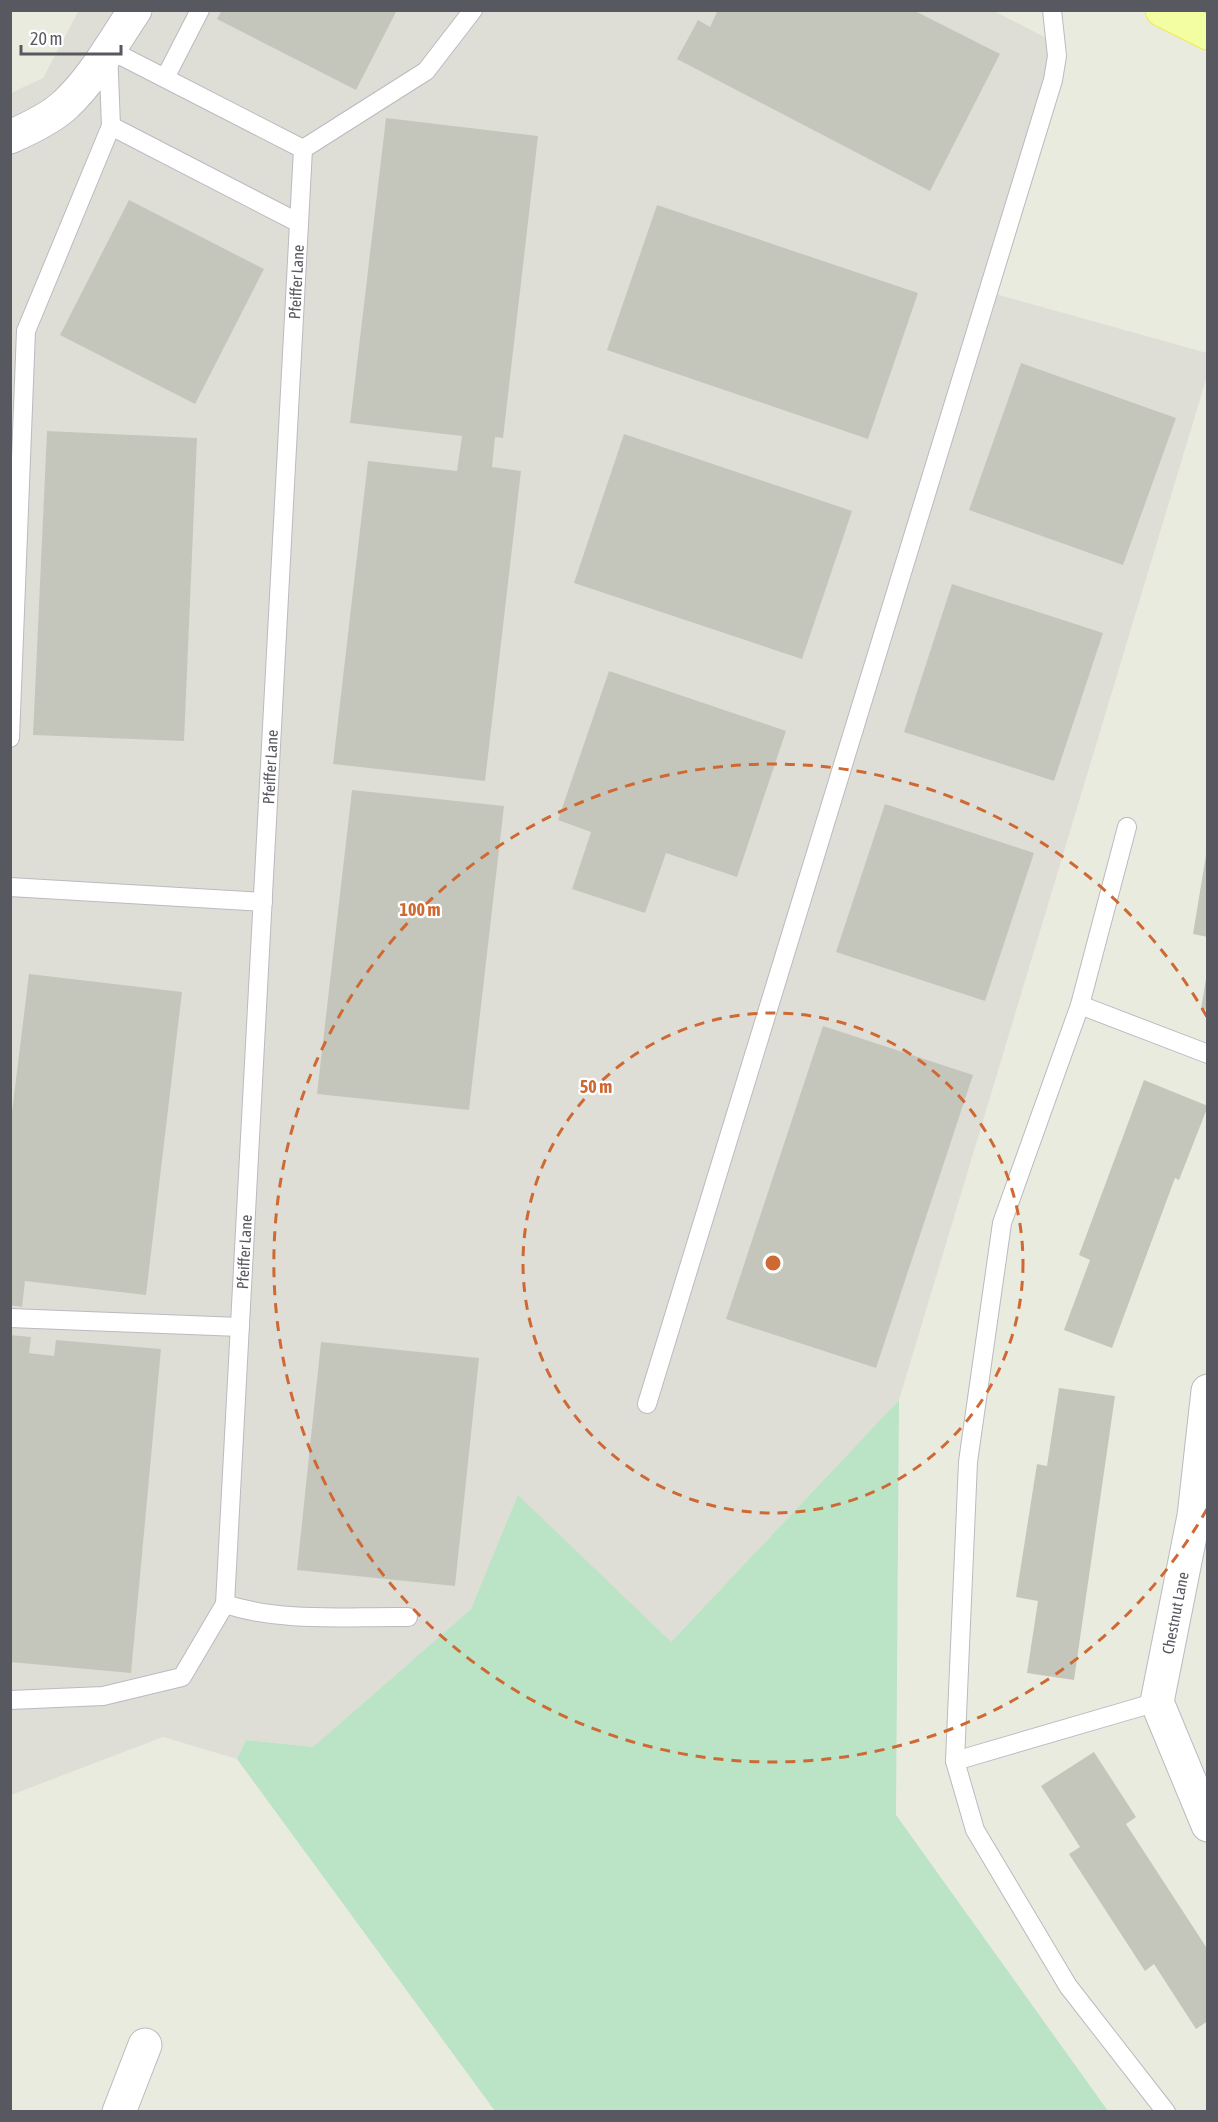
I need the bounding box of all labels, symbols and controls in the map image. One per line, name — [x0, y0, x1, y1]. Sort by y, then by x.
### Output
scale bar — [21, 18, 122, 56]
text: 20 m — [30, 28, 62, 49]
street label: Pfeiffer Lane — [285, 244, 307, 320]
street label: Pfeiffer Lane — [259, 729, 281, 805]
text: 100 m — [400, 899, 440, 920]
text: 50 m — [580, 1076, 612, 1097]
street label: Pfeiffer Lane — [233, 1214, 255, 1290]
centre of rings — [763, 1253, 783, 1273]
street label: Chestnut Lane — [1158, 1570, 1192, 1656]

